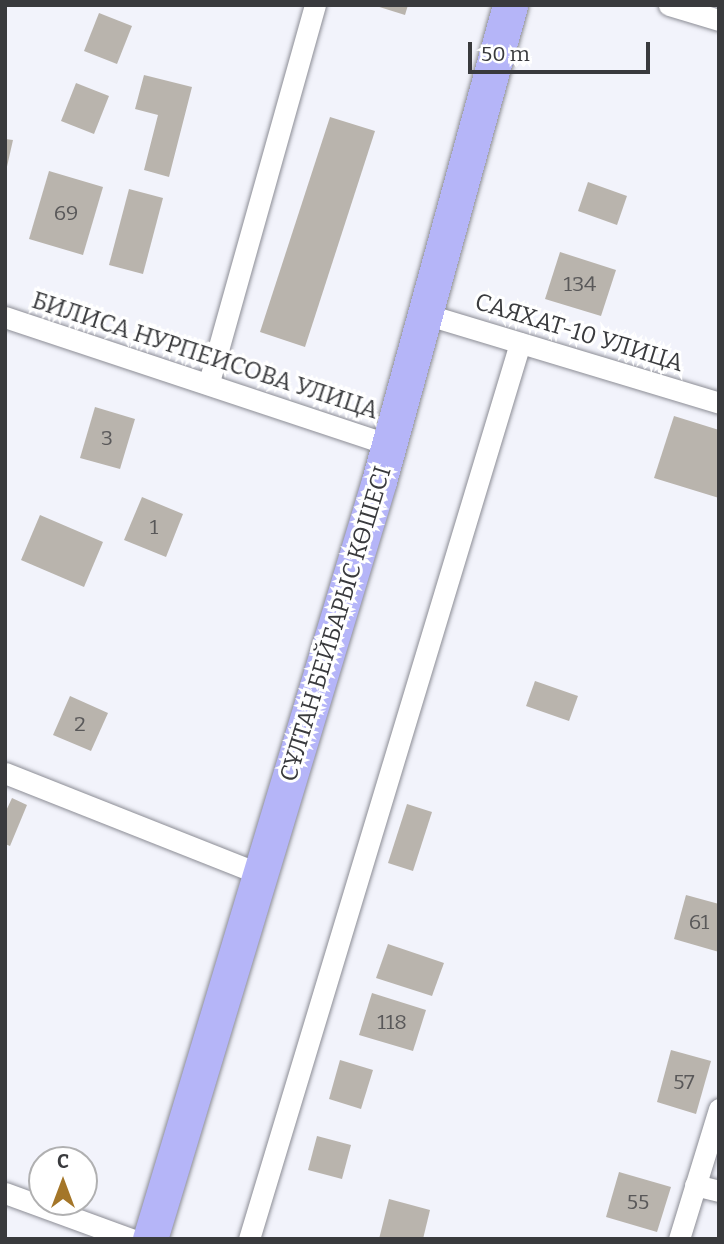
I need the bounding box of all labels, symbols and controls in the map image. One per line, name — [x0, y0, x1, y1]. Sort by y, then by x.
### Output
scale bar — [472, 28, 654, 72]
text: 50 m — [481, 41, 530, 67]
house number: 69 — [54, 200, 78, 226]
house number: 134 — [564, 271, 596, 297]
street label: БИЛИСА НУРПЕИСОВА УЛИЦА — [28, 286, 382, 426]
street label: САЯХАТ-10 УЛИЦА — [471, 288, 687, 378]
house number: 3 — [101, 425, 113, 451]
street label: СҰЛТАН БЕЙБАРЫС КӨШЕСІ — [274, 463, 398, 785]
house number: 1 — [150, 514, 158, 540]
house number: 2 — [74, 711, 86, 737]
house number: 61 — [689, 909, 709, 935]
house number: 118 — [377, 1009, 407, 1035]
house number: 57 — [673, 1069, 695, 1095]
north arrow — [28, 1146, 98, 1216]
text: С — [57, 1150, 69, 1173]
house number: 55 — [627, 1189, 649, 1215]

